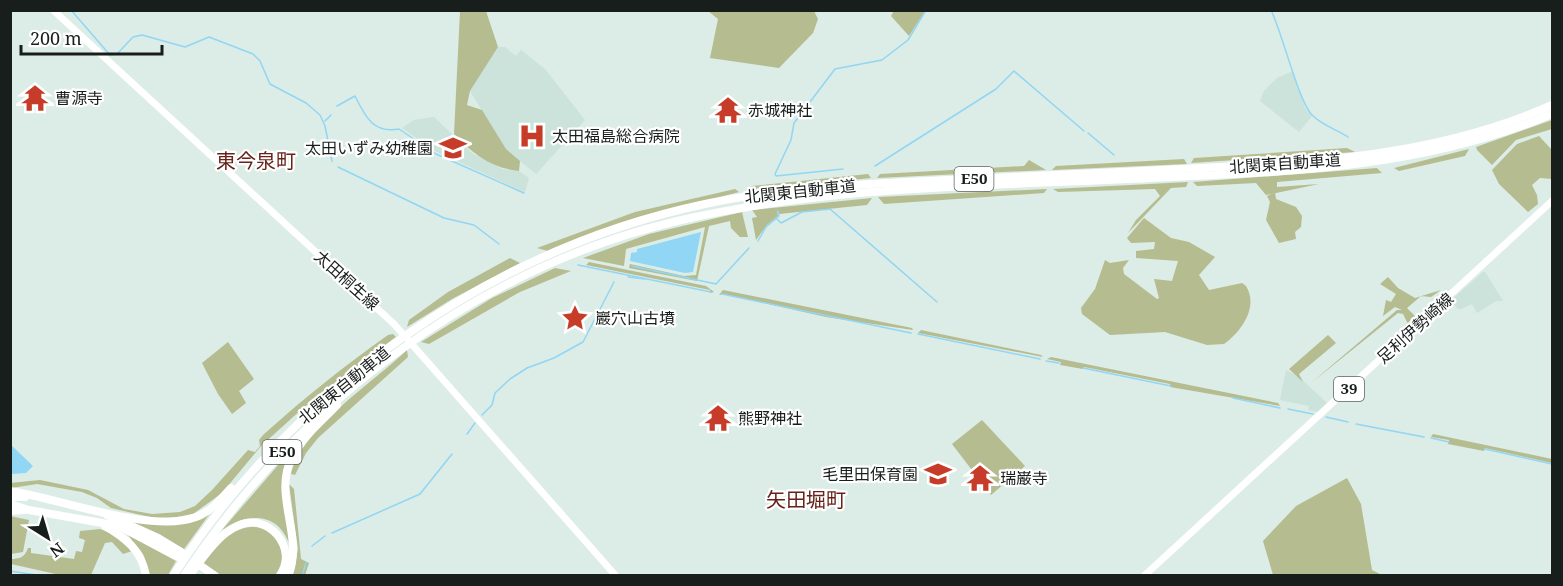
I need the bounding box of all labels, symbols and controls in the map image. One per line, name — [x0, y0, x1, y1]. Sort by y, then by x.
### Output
scale bar — [21, 18, 162, 56]
text: 200 m — [30, 26, 82, 50]
temple icon: 曹源寺 — [20, 83, 50, 113]
place label: 曹源寺 — [55, 87, 103, 109]
temple icon: 赤城神社 — [713, 95, 743, 125]
place label: 赤城神社 — [748, 99, 812, 121]
hospital icon: 太田福島総合病院 — [517, 121, 547, 151]
place label: 太田福島総合病院 — [552, 125, 680, 147]
school or university icon: 太田いずみ幼稚園 — [438, 133, 468, 163]
place label: 太田いずみ幼稚園 — [305, 137, 433, 159]
district label: 東今泉町 — [216, 147, 296, 174]
street label: 北関東自動車道 — [1228, 148, 1342, 178]
road number: E50 — [954, 167, 994, 191]
street label: 北関東自動車道 — [743, 174, 857, 208]
street label: 太田桐生線 — [310, 245, 384, 315]
street label: 足利伊勢崎線 — [1372, 288, 1458, 368]
place icon: 巖穴山古墳 — [560, 303, 590, 333]
place label: 巖穴山古墳 — [595, 307, 675, 329]
street label: 北関東自動車道 — [294, 341, 394, 429]
road number: 39 — [1334, 377, 1364, 401]
temple icon: 熊野神社 — [703, 403, 733, 433]
place label: 熊野神社 — [738, 407, 802, 429]
road number: E50 — [262, 440, 302, 464]
school or university icon: 毛里田保育園 — [923, 459, 953, 489]
place label: 毛里田保育園 — [822, 463, 918, 485]
temple icon: 瑞巌寺 — [965, 463, 995, 493]
place label: 瑞巌寺 — [1000, 467, 1048, 489]
district label: 矢田堀町 — [766, 486, 846, 513]
north arrow — [18, 508, 78, 568]
text: N — [45, 537, 69, 563]

